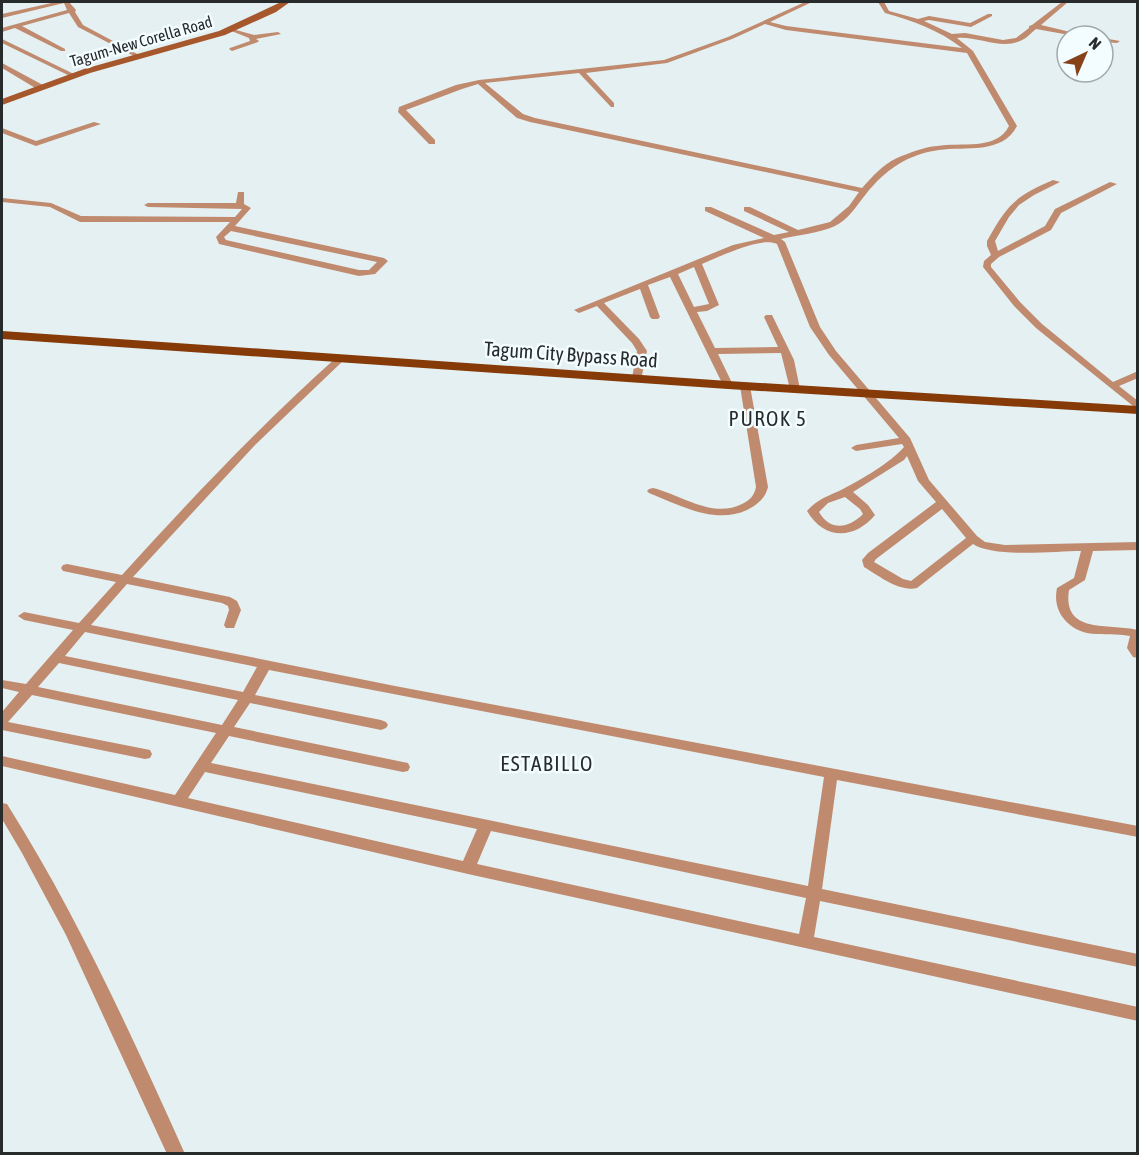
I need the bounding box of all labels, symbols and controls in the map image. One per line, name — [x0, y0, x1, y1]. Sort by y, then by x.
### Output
street label: Tagum-New Corella Road — [68, 12, 214, 71]
north arrow — [1055, 24, 1115, 84]
text: N — [1086, 33, 1105, 53]
street label: Tagum City Bypass Road — [483, 336, 659, 372]
district label: PUROK 5 — [729, 406, 807, 430]
district label: ESTABILLO — [500, 751, 594, 775]

